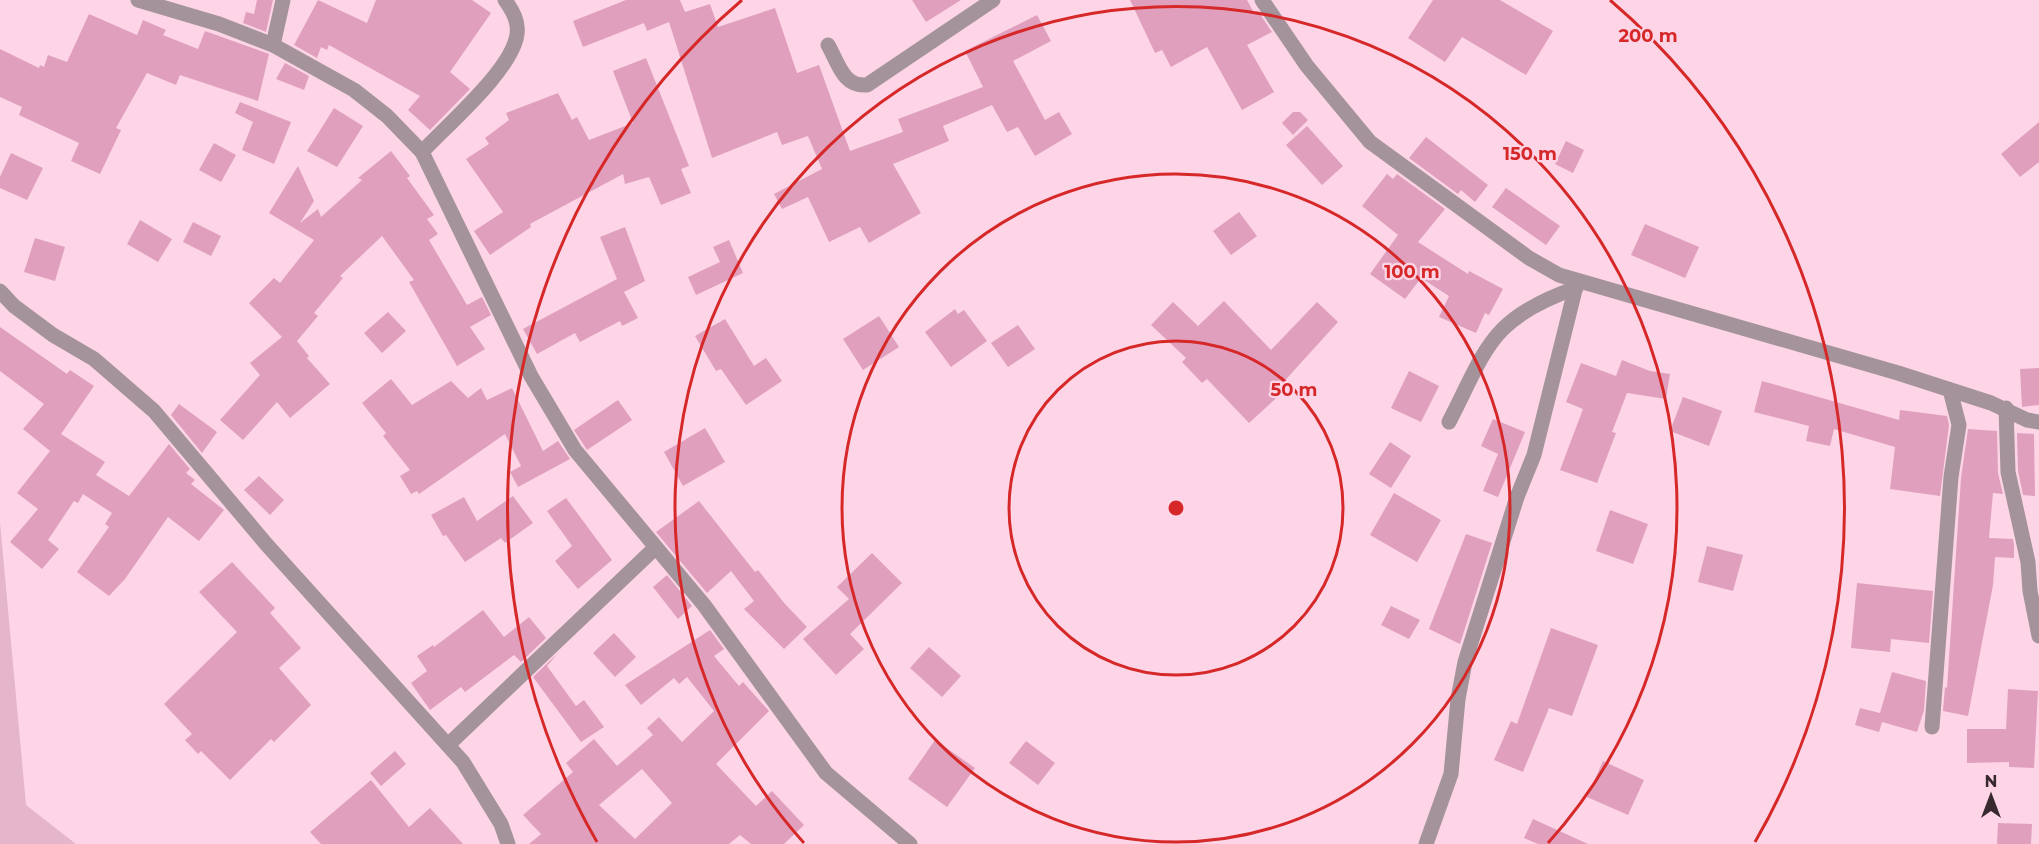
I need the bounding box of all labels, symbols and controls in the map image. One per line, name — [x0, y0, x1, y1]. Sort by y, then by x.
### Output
text: 200 m — [1618, 25, 1678, 47]
text: 150 m — [1503, 143, 1557, 165]
text: 100 m — [1384, 261, 1440, 283]
text: 50 m — [1271, 379, 1317, 401]
centre of rings — [1166, 498, 1186, 518]
north arrow — [1961, 766, 2021, 826]
text: N — [1985, 772, 1997, 791]

